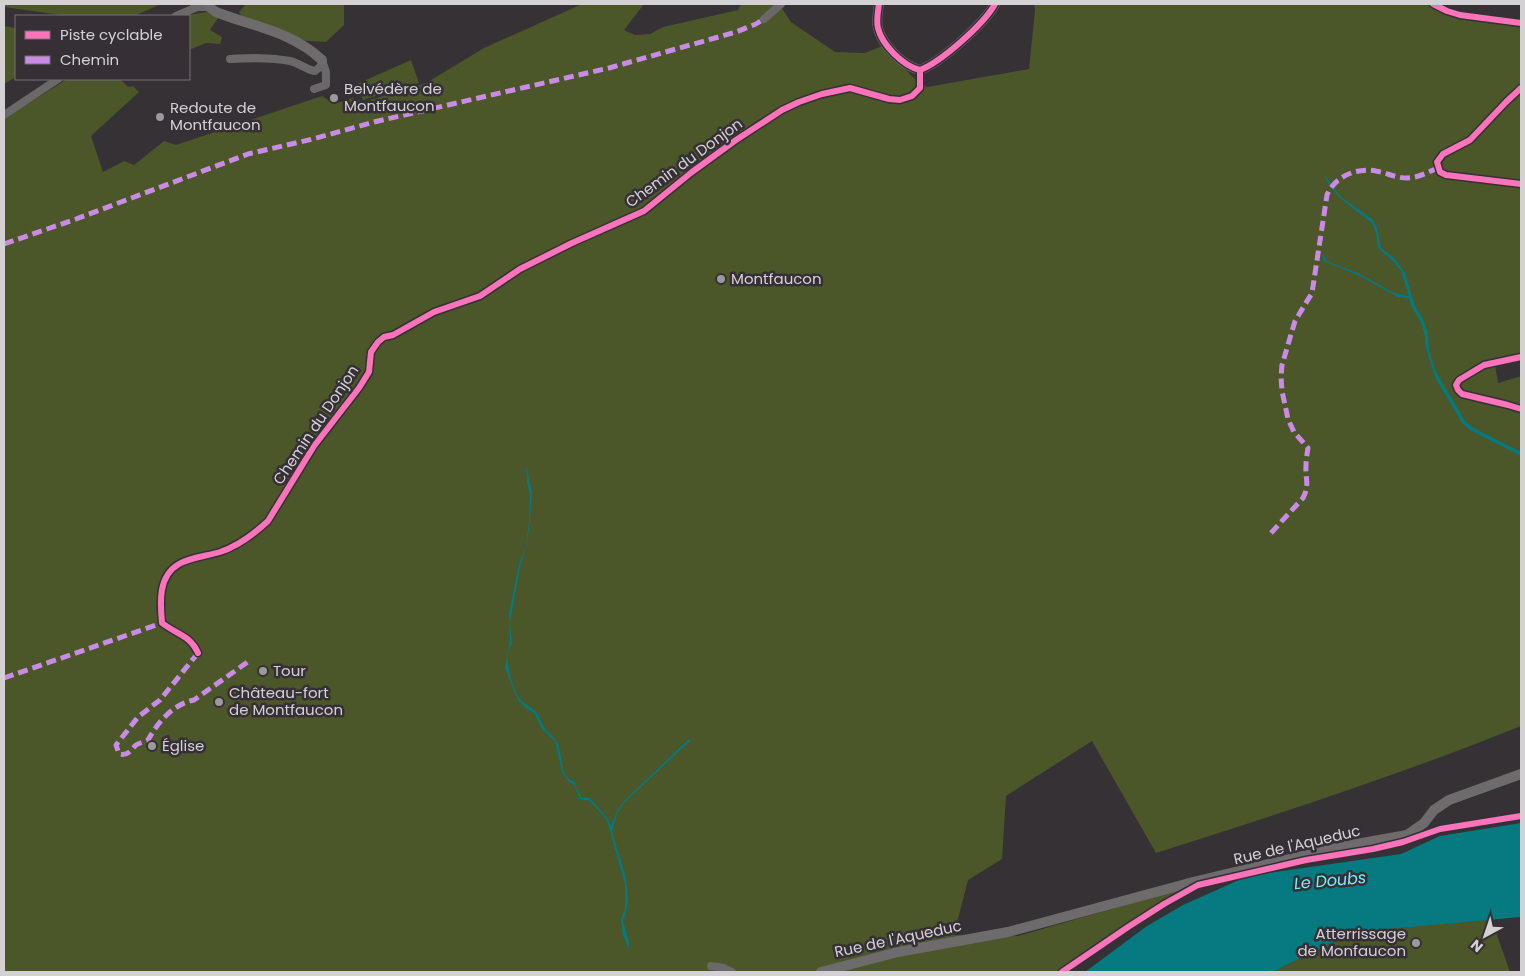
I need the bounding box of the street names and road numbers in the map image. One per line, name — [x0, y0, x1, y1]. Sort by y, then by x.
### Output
street label: Chemin du Donjon — [621, 113, 746, 212]
street label: Chemin du Donjon — [268, 361, 363, 489]
street label: Rue de l'Aqueduc — [1231, 820, 1362, 869]
street label: Rue de l'Aqueduc — [832, 915, 963, 962]

